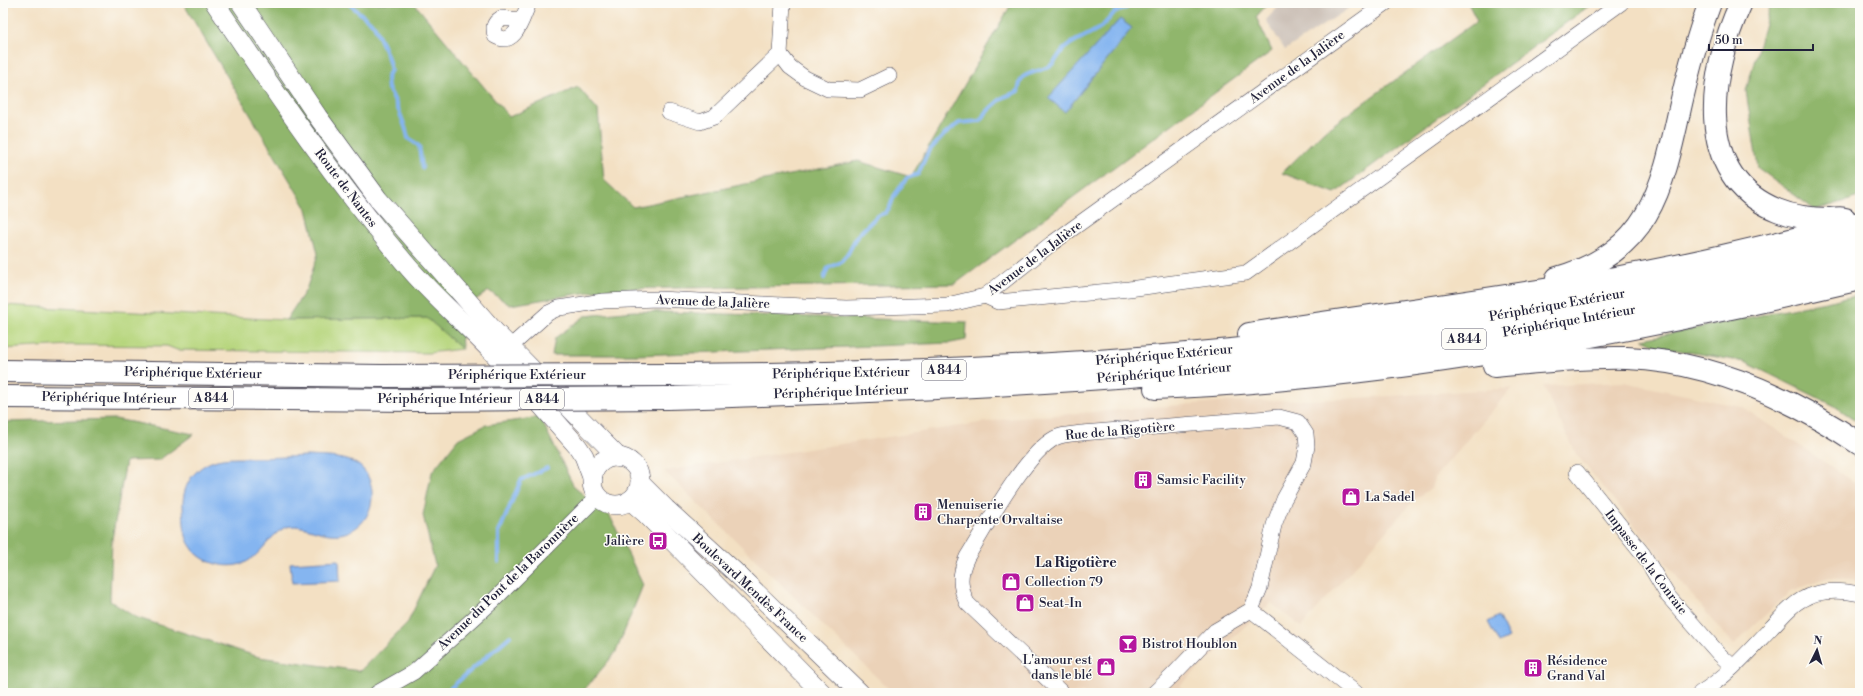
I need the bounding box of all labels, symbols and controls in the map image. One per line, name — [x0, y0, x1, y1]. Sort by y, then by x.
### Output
scale bar — [1709, 26, 1813, 52]
street label: Avenue de la Jalière — [1245, 27, 1348, 108]
text: 50 m — [1715, 33, 1743, 48]
street label: Route de Nantes — [311, 145, 381, 231]
street label: Avenue de la Jalière — [984, 217, 1086, 299]
street label: Périphérique Extérieur — [1488, 285, 1627, 325]
street label: Avenue de la Jalière — [655, 292, 771, 312]
street label: Périphérique Intérieur — [1501, 301, 1637, 341]
road number: A 844 — [1442, 329, 1486, 349]
street label: Périphérique Extérieur — [1095, 341, 1234, 369]
street label: Périphérique Intérieur — [1096, 359, 1232, 387]
road number: A 844 — [922, 360, 966, 380]
street label: Périphérique Extérieur — [124, 364, 262, 382]
street label: Périphérique Extérieur — [772, 364, 910, 382]
street label: Périphérique Extérieur — [448, 367, 586, 383]
street label: Périphérique Intérieur — [773, 382, 909, 402]
road number: A 844 — [189, 388, 233, 408]
street label: Périphérique Intérieur — [41, 389, 177, 407]
road number: A 844 — [520, 389, 564, 409]
street label: Périphérique Intérieur — [378, 391, 513, 407]
street label: Rue de la Rigotière — [1064, 418, 1176, 444]
building icon: Samsic Facility — [1132, 469, 1154, 491]
place label: Samsic Facility — [1157, 472, 1246, 488]
shop icon: La Sadel — [1340, 486, 1362, 508]
place label: La Sadel — [1365, 489, 1415, 505]
place label: Menuiserie Charpente Orvaltaise — [937, 497, 1063, 528]
building icon: Menuiserie Charpente Orvaltaise — [912, 501, 934, 523]
street label: Impasse de la Conraie — [1601, 506, 1691, 618]
street label: Avenue du Pont de la Baronnière — [433, 510, 582, 654]
bus stop icon: Jalière — [647, 530, 669, 552]
street label: Boulevard Mendès France — [688, 530, 811, 646]
place label: Jalière — [604, 533, 644, 549]
district label: La Rigotière — [1035, 554, 1117, 572]
shop icon: Collection 79 — [1000, 571, 1022, 593]
place label: Collection 79 — [1025, 574, 1103, 590]
shop icon: Seat-In — [1014, 592, 1036, 614]
place label: Seat-In — [1039, 595, 1082, 611]
north arrow — [1797, 630, 1837, 670]
bar icon: Bistrot Houblon — [1117, 633, 1139, 655]
text: N — [1813, 634, 1823, 648]
place label: Bistrot Houblon — [1141, 636, 1237, 652]
place label: L'amour est dans le blé — [1023, 652, 1092, 683]
place label: Résidence Grand Val — [1547, 653, 1608, 684]
shop icon: L'amour est dans le blé — [1095, 656, 1117, 678]
building icon: Résidence Grand Val — [1522, 657, 1544, 679]

